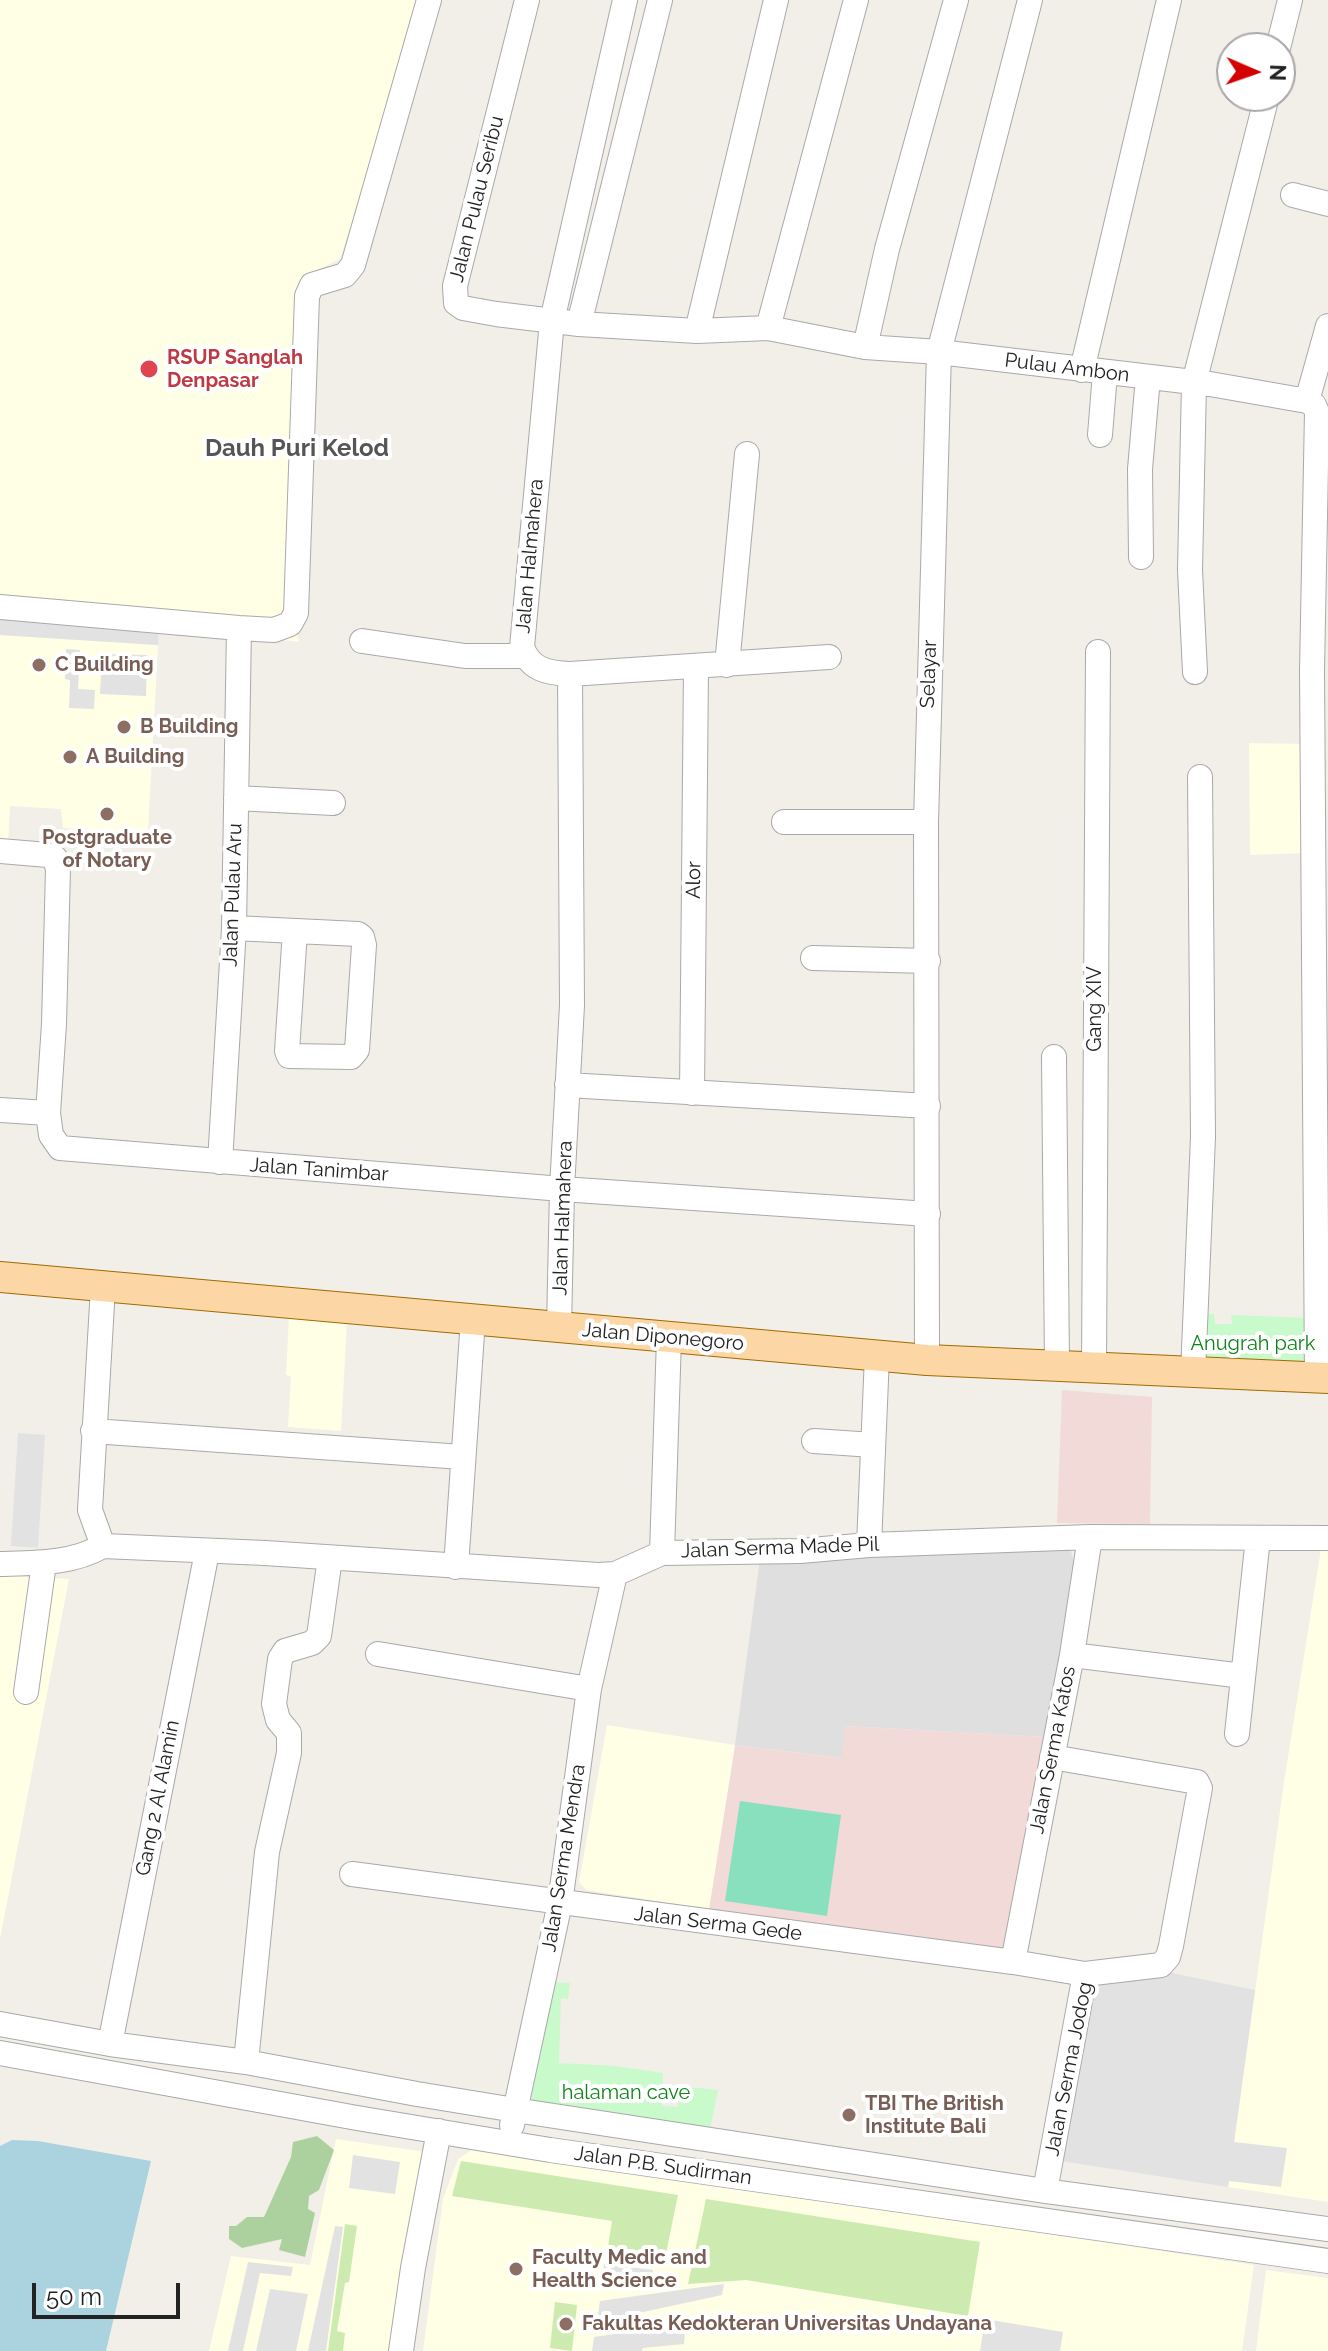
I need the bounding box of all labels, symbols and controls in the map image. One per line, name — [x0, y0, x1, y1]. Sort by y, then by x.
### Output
north arrow — [1216, 32, 1296, 112]
text: N — [1265, 64, 1291, 82]
street label: Jalan Pulau Seribu — [445, 113, 509, 285]
place label: RSUP Sanglah Denpasar — [167, 346, 303, 393]
street label: Pulau Ambon — [1003, 348, 1131, 388]
marker: RSUP Sanglah Denpasar — [138, 358, 160, 380]
district label: Dauh Puri Kelod — [205, 435, 389, 463]
street label: Jalan Halmahera — [511, 478, 549, 634]
street label: Selayar — [916, 639, 942, 709]
place label: C Building — [55, 653, 154, 677]
marker: C Building — [30, 656, 48, 674]
place label: B Building — [140, 715, 239, 739]
marker: B Building — [115, 718, 133, 736]
place label: A Building — [86, 745, 184, 769]
marker: A Building — [61, 748, 79, 766]
marker: Postgraduate of Notary — [98, 805, 116, 823]
street label: Jalan Pulau Aru — [219, 823, 247, 967]
place label: Postgraduate of Notary — [42, 826, 172, 873]
street label: Alor — [682, 861, 706, 899]
street label: Gang XIV — [1083, 966, 1107, 1052]
street label: Jalan Halmahera — [548, 1140, 578, 1296]
street label: Jalan Tanimbar — [249, 1153, 389, 1187]
street label: Jalan Diponegoro — [581, 1318, 745, 1356]
park label: Anugrah park — [1191, 1332, 1315, 1356]
street label: Jalan Serma Made Pil — [680, 1533, 880, 1563]
street label: Jalan Serma Katos — [1025, 1664, 1081, 1836]
street label: Gang 2 Al Alamin — [131, 1718, 185, 1878]
street label: Jalan Serma Mendra — [537, 1762, 591, 1954]
street label: Jalan Serma Gede — [633, 1902, 803, 1946]
street label: Jalan Serma Jodog — [1040, 1980, 1098, 2158]
park label: halaman cave — [562, 2081, 690, 2105]
place label: TBI The British Institute Bali — [865, 2092, 1004, 2139]
marker: TBI The British Institute Bali — [840, 2106, 858, 2124]
street label: Jalan P.B. Sudirman — [573, 2142, 753, 2190]
place label: Faculty Medic and Health Science — [532, 2246, 707, 2293]
marker: Faculty Medic and Health Science — [507, 2260, 525, 2278]
scale bar — [36, 2267, 184, 2317]
text: 50 m — [46, 2282, 102, 2311]
place label: Fakultas Kedokteran Universitas Undayana — [582, 2312, 992, 2336]
marker: Fakultas Kedokteran Universitas Undayana — [557, 2315, 575, 2333]

